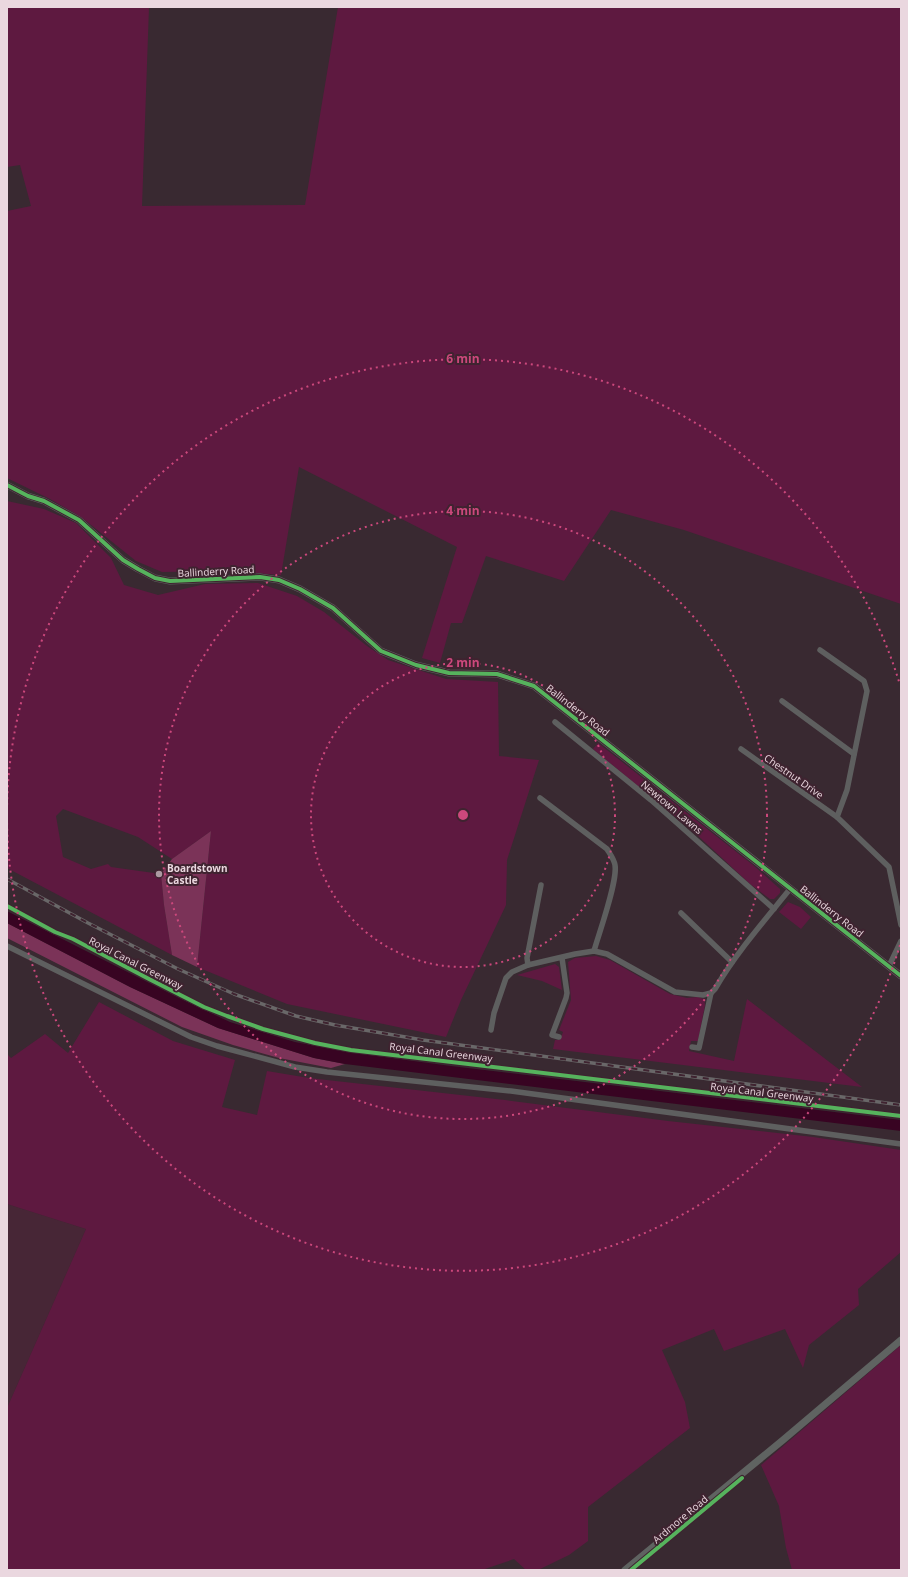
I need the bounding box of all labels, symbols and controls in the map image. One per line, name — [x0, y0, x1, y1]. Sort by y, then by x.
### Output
text: 6 min — [446, 350, 480, 367]
text: 4 min — [446, 502, 480, 519]
street label: Ballinderry Road — [177, 562, 255, 580]
text: 2 min — [446, 654, 480, 671]
street label: Ballinderry Road — [543, 681, 613, 739]
street label: Chestnut Drive — [762, 750, 827, 802]
street label: Newtown Lawns — [638, 777, 706, 837]
centre of rings — [456, 808, 470, 822]
place label: Boardstown Castle — [167, 861, 227, 887]
marker: Boardstown Castle — [154, 869, 164, 879]
street label: Ballinderry Road — [797, 882, 867, 940]
street label: Royal Canal Greenway — [87, 933, 186, 993]
street label: Royal Canal Greenway — [389, 1039, 494, 1065]
street label: Royal Canal Greenway — [710, 1079, 815, 1105]
street label: Ardmore Road — [649, 1492, 711, 1546]

